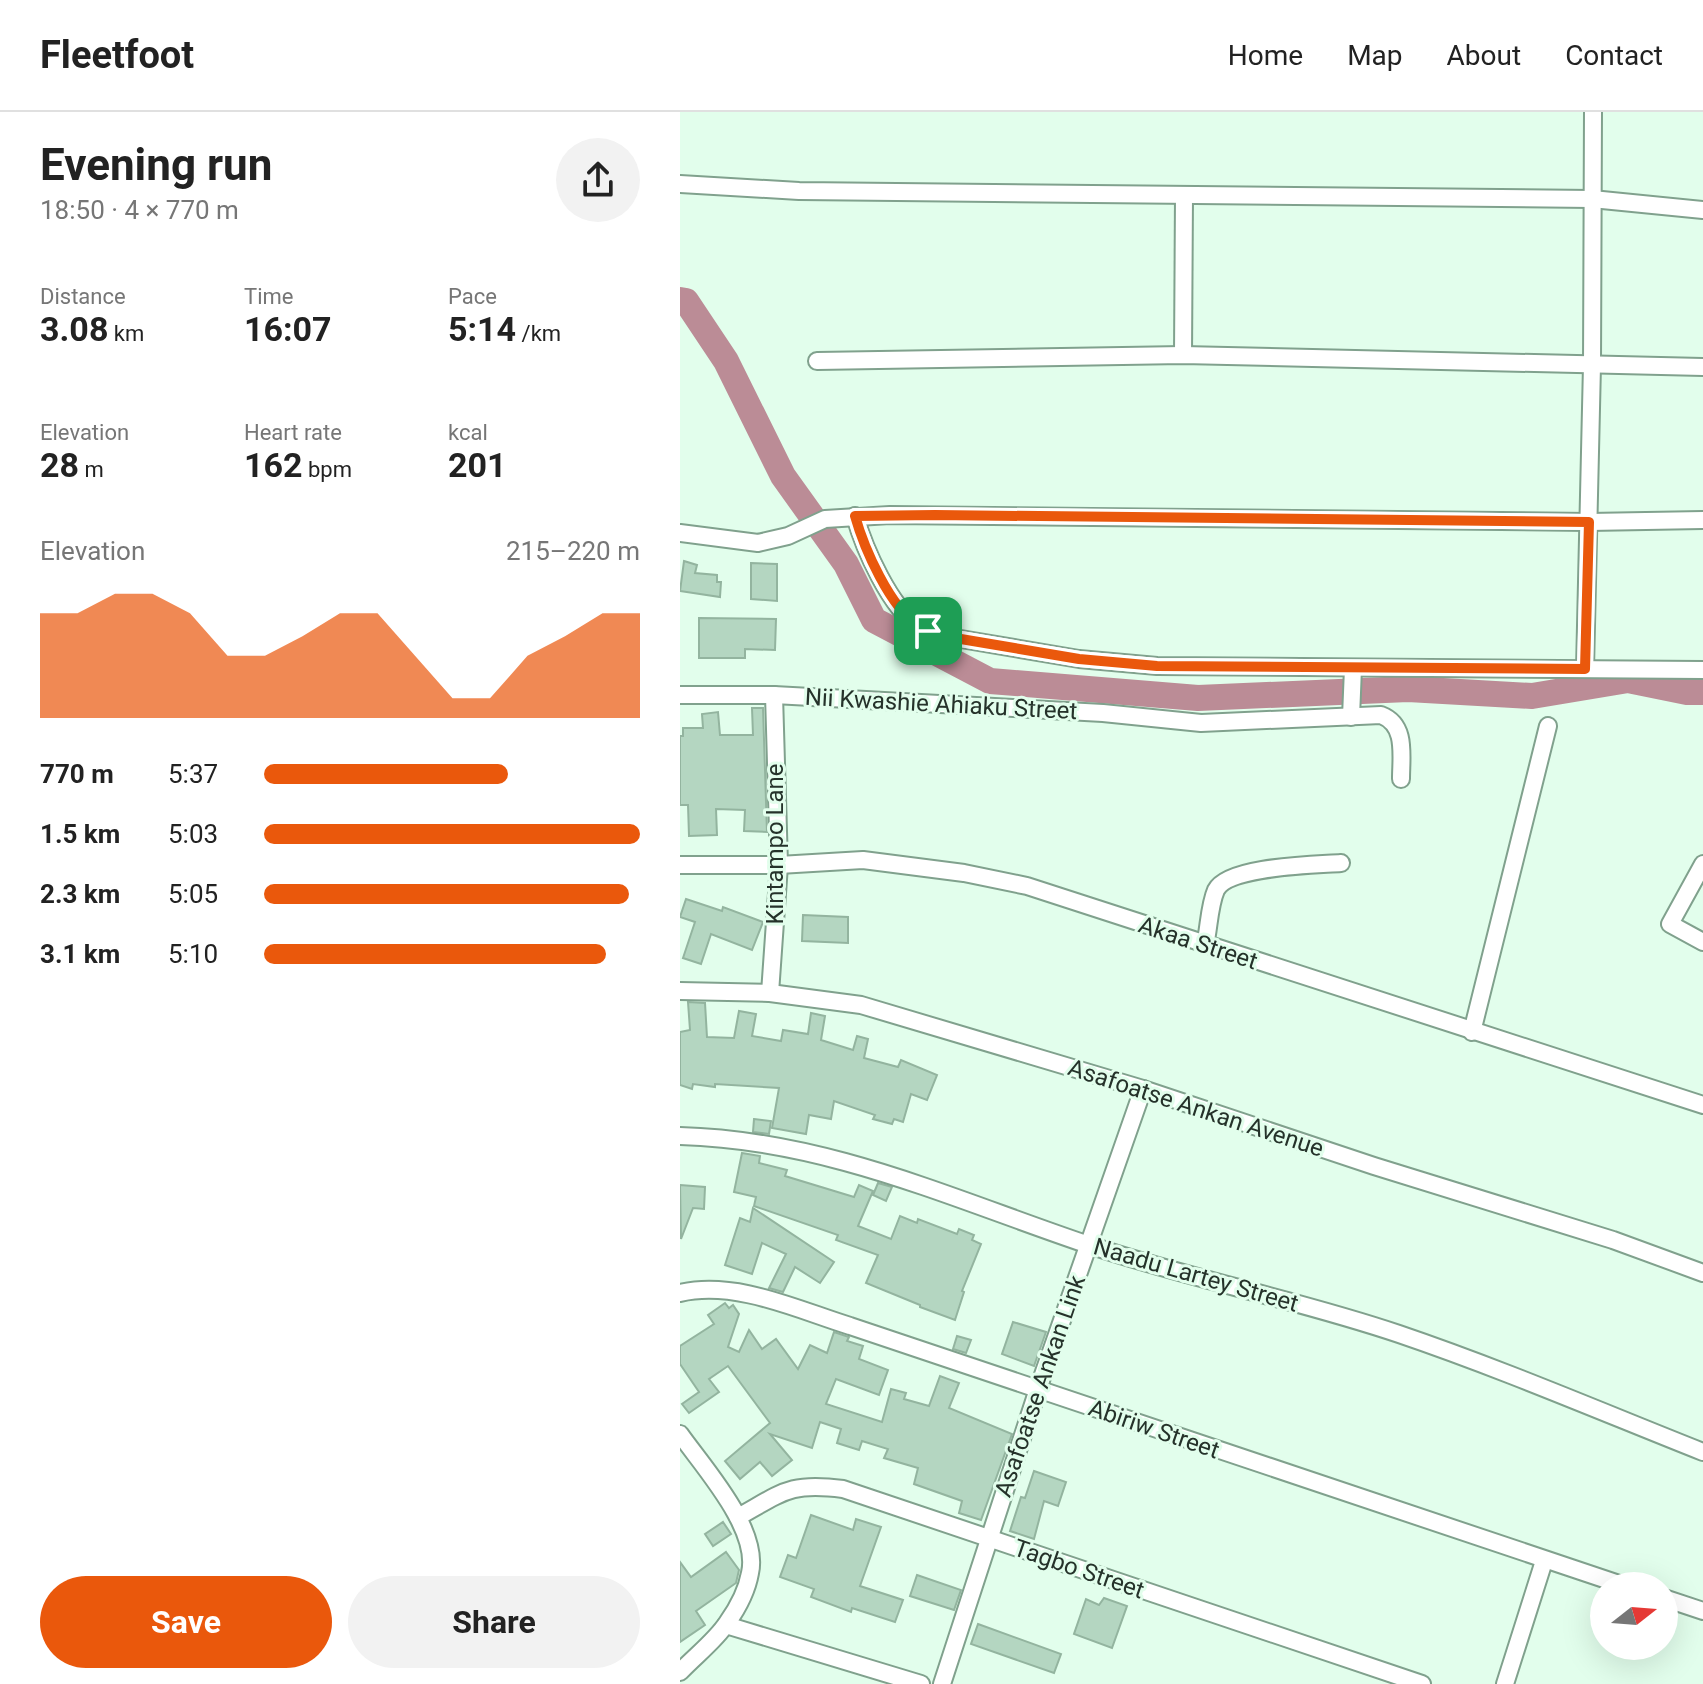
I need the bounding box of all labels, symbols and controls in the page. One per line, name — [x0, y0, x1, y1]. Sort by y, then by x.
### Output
text: Fleetfoot — [40, 33, 194, 77]
text: Home — [1228, 39, 1303, 72]
text: Map — [1347, 39, 1403, 72]
text: About — [1447, 39, 1521, 72]
text: Contact — [1565, 39, 1663, 72]
button: share — [556, 138, 640, 222]
text: Evening run — [40, 139, 272, 191]
text: 18:50 · 4 × 770 m — [40, 195, 239, 225]
text: Distance — [40, 284, 126, 309]
text: Time — [244, 284, 293, 309]
text: Pace — [448, 284, 497, 309]
text: 3.08 — [40, 309, 108, 349]
text: 16:07 — [244, 309, 332, 349]
text: 5:14 — [448, 309, 516, 349]
text: km — [108, 321, 144, 346]
text: /km — [516, 321, 561, 346]
text: Elevation — [40, 420, 129, 445]
text: Heart rate — [244, 420, 342, 445]
text: kcal — [448, 420, 488, 445]
text: 28 — [40, 445, 79, 485]
text: 162 — [244, 445, 303, 485]
text: 201 — [448, 445, 507, 485]
text: m — [79, 457, 104, 482]
text: bpm — [303, 457, 352, 482]
text: Elevation — [40, 536, 145, 566]
text: 215–220 m — [506, 536, 640, 566]
pin — [894, 597, 962, 665]
icon: arrive — [906, 609, 950, 653]
street label: Nii Kwashie Ahiaku Street — [804, 683, 1078, 725]
text: 770 m — [40, 759, 114, 789]
text: 5:37 — [168, 759, 218, 789]
street label: Kintampo Lane — [761, 763, 789, 925]
text: 1.5 km — [40, 819, 120, 849]
text: 5:03 — [168, 819, 218, 849]
text: 2.3 km — [40, 879, 120, 909]
text: 5:05 — [168, 879, 218, 909]
street label: Akaa Street — [1135, 911, 1261, 975]
text: 3.1 km — [40, 939, 120, 969]
text: 5:10 — [168, 939, 218, 969]
street label: Asafoatse Ankan Avenue — [1065, 1053, 1327, 1163]
street label: Naadu Lartey Street — [1090, 1232, 1302, 1318]
street label: Asafoatse Ankan Link — [989, 1271, 1091, 1501]
street label: Abiriw Street — [1085, 1394, 1223, 1464]
street label: Tagbo Street — [1010, 1534, 1148, 1604]
north arrow — [1590, 1572, 1678, 1660]
map controls — [1590, 1572, 1678, 1660]
button: Save — [40, 1576, 332, 1668]
button: Share — [348, 1576, 640, 1668]

